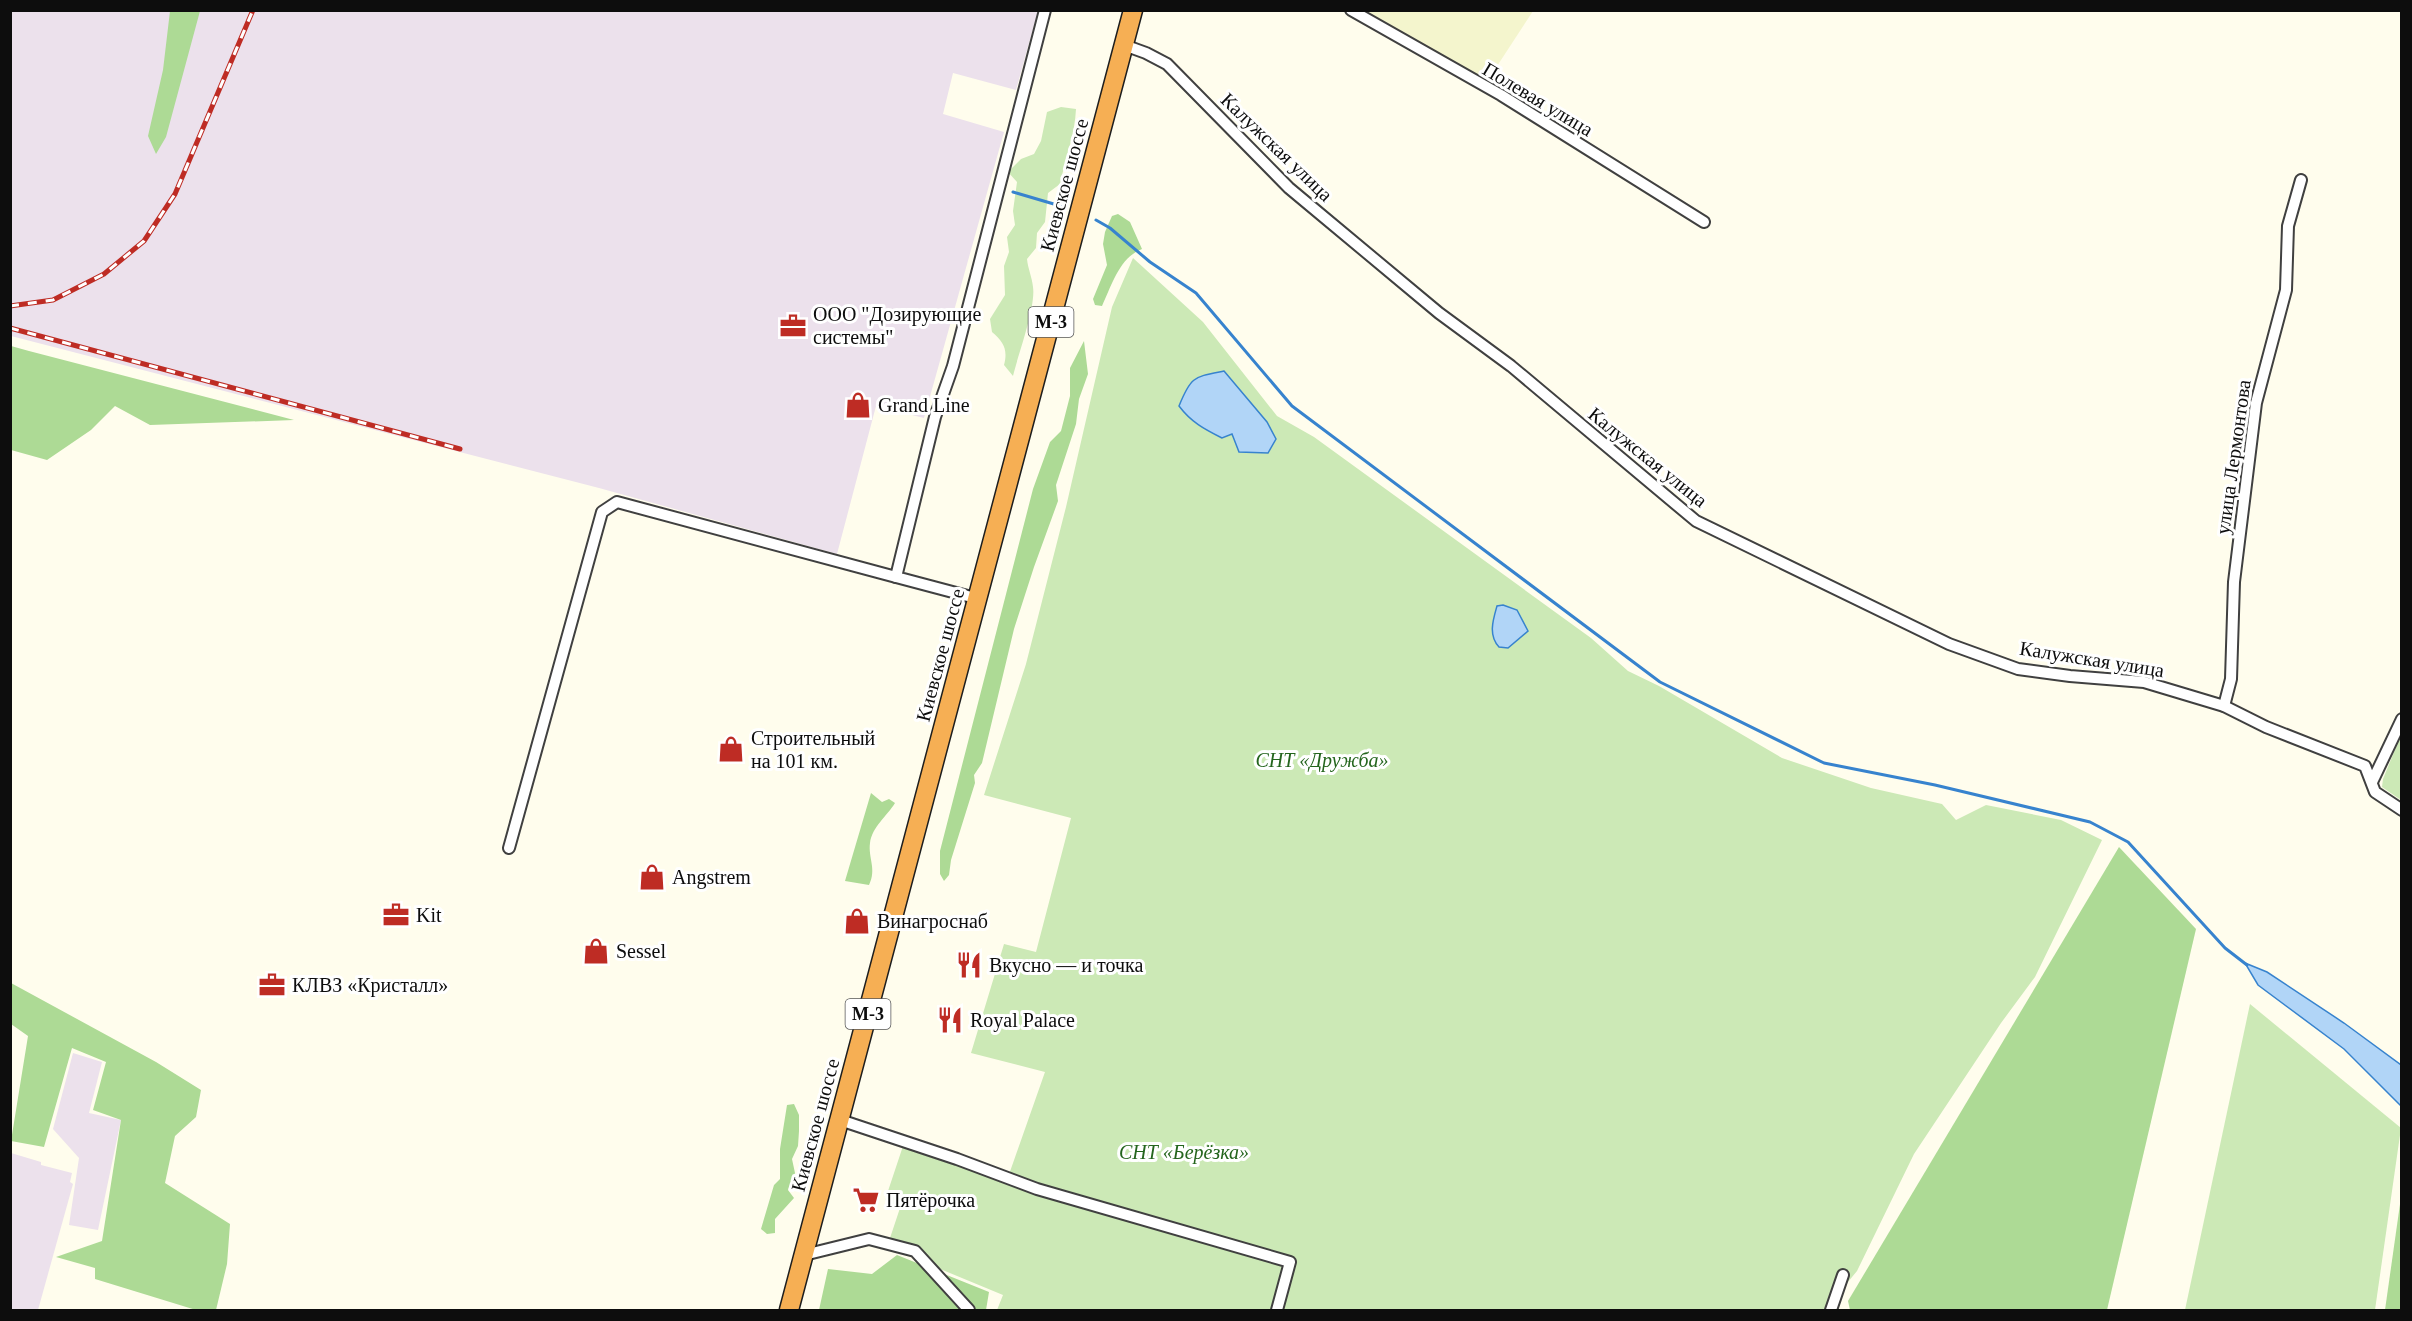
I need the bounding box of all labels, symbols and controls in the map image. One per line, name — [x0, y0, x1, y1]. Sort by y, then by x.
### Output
street label: Полевая улица — [1478, 57, 1597, 141]
street label: Калужская улица — [1216, 88, 1337, 206]
street label: Киевское шоссе — [1036, 116, 1092, 254]
place label: ООО "Дозирующие системы" — [813, 303, 982, 348]
road number: М-3 — [1028, 307, 1074, 337]
office icon: ООО "Дозирующие системы" — [778, 311, 808, 341]
street label: улица Лермонтова — [2211, 378, 2256, 536]
shop icon: Grand Line — [843, 390, 873, 420]
place label: Grand Line — [878, 394, 970, 416]
street label: Калужская улица — [1584, 402, 1712, 512]
street label: Киевское шоссе — [912, 586, 968, 724]
street label: Калужская улица — [2018, 637, 2166, 682]
place label: Строительный на 101 км. — [751, 727, 876, 772]
shop icon: Строительный на 101 км. — [716, 734, 746, 764]
park label: СНТ «Дружба» — [1255, 749, 1389, 772]
shop icon: Angstrem — [637, 862, 667, 892]
place label: Angstrem — [672, 866, 751, 889]
office icon: Kit — [381, 900, 411, 930]
place label: Kit — [416, 904, 442, 926]
shop icon: Винагроснаб — [842, 906, 872, 936]
place label: Винагроснаб — [877, 910, 988, 933]
shop icon: Sessel — [581, 936, 611, 966]
place label: Sessel — [616, 940, 666, 962]
restaurant icon: Вкусно — и точка — [954, 950, 984, 980]
place label: Вкусно — и точка — [989, 954, 1143, 977]
office icon: КЛВЗ «Кристалл» — [257, 970, 287, 1000]
place label: КЛВЗ «Кристалл» — [292, 974, 448, 997]
road number: М-3 — [846, 999, 890, 1029]
restaurant icon: Royal Palace — [935, 1005, 965, 1035]
place label: Royal Palace — [970, 1009, 1075, 1032]
street label: Киевское шоссе — [787, 1056, 843, 1194]
park label: СНТ «Берёзка» — [1119, 1141, 1249, 1164]
supermarket icon: Пятёрочка — [851, 1185, 881, 1215]
place label: Пятёрочка — [886, 1189, 975, 1212]

